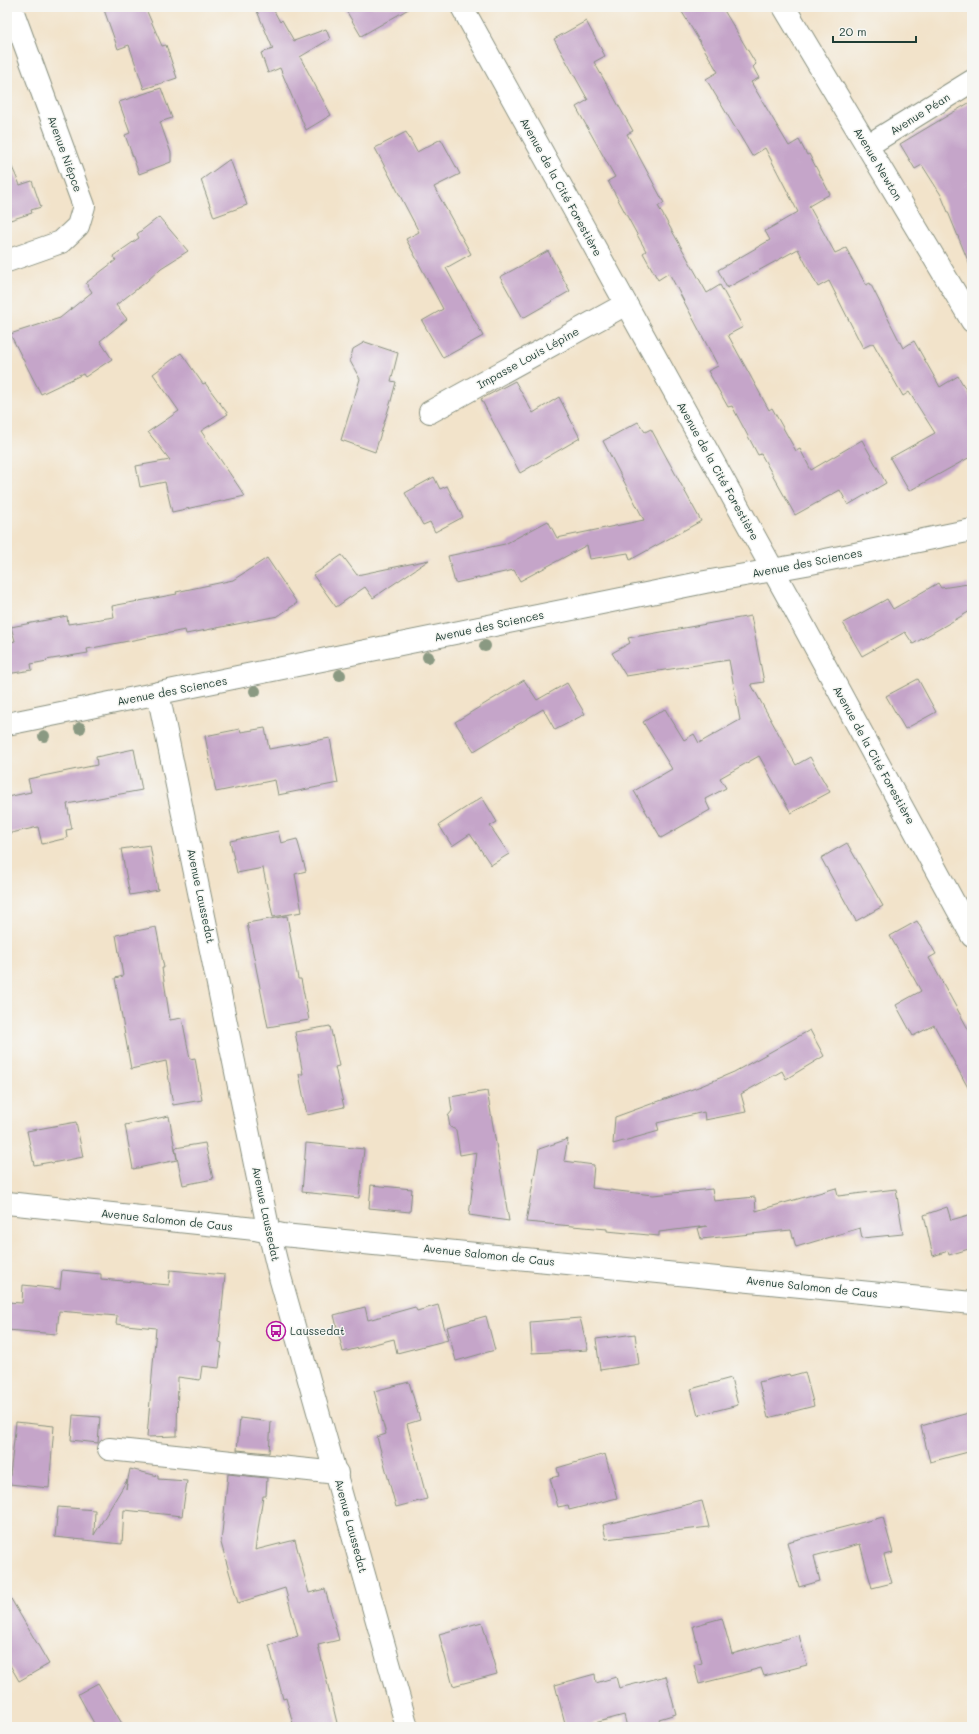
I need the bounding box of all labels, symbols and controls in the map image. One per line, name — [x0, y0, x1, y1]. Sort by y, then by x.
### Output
scale bar — [833, 18, 916, 44]
text: 20 m — [839, 23, 867, 39]
street label: Avenue Péan — [887, 89, 953, 138]
street label: Avenue Niépce — [45, 114, 86, 194]
street label: Avenue de la Cité Forestière — [517, 115, 606, 259]
street label: Avenue Newton — [851, 125, 906, 203]
street label: Impasse Louis Lépine — [474, 323, 582, 392]
street label: Avenue de la Cité Forestière — [674, 399, 763, 543]
street label: Avenue des Sciences — [751, 544, 863, 581]
street label: Avenue des Sciences — [433, 607, 545, 644]
street label: Avenue des Sciences — [116, 672, 228, 709]
street label: Avenue de la Cité Forestière — [830, 683, 919, 827]
street label: Avenue Laussedat — [184, 847, 219, 945]
street label: Avenue Laussedat — [249, 1165, 284, 1263]
street label: Avenue Salomon de Caus — [101, 1205, 234, 1234]
street label: Avenue Salomon de Caus — [423, 1240, 556, 1269]
street label: Avenue Salomon de Caus — [746, 1272, 879, 1301]
bus stop icon: Laussedat — [265, 1320, 287, 1342]
place label: Laussedat — [290, 1323, 345, 1338]
street label: Avenue Laussedat — [332, 1477, 371, 1575]

